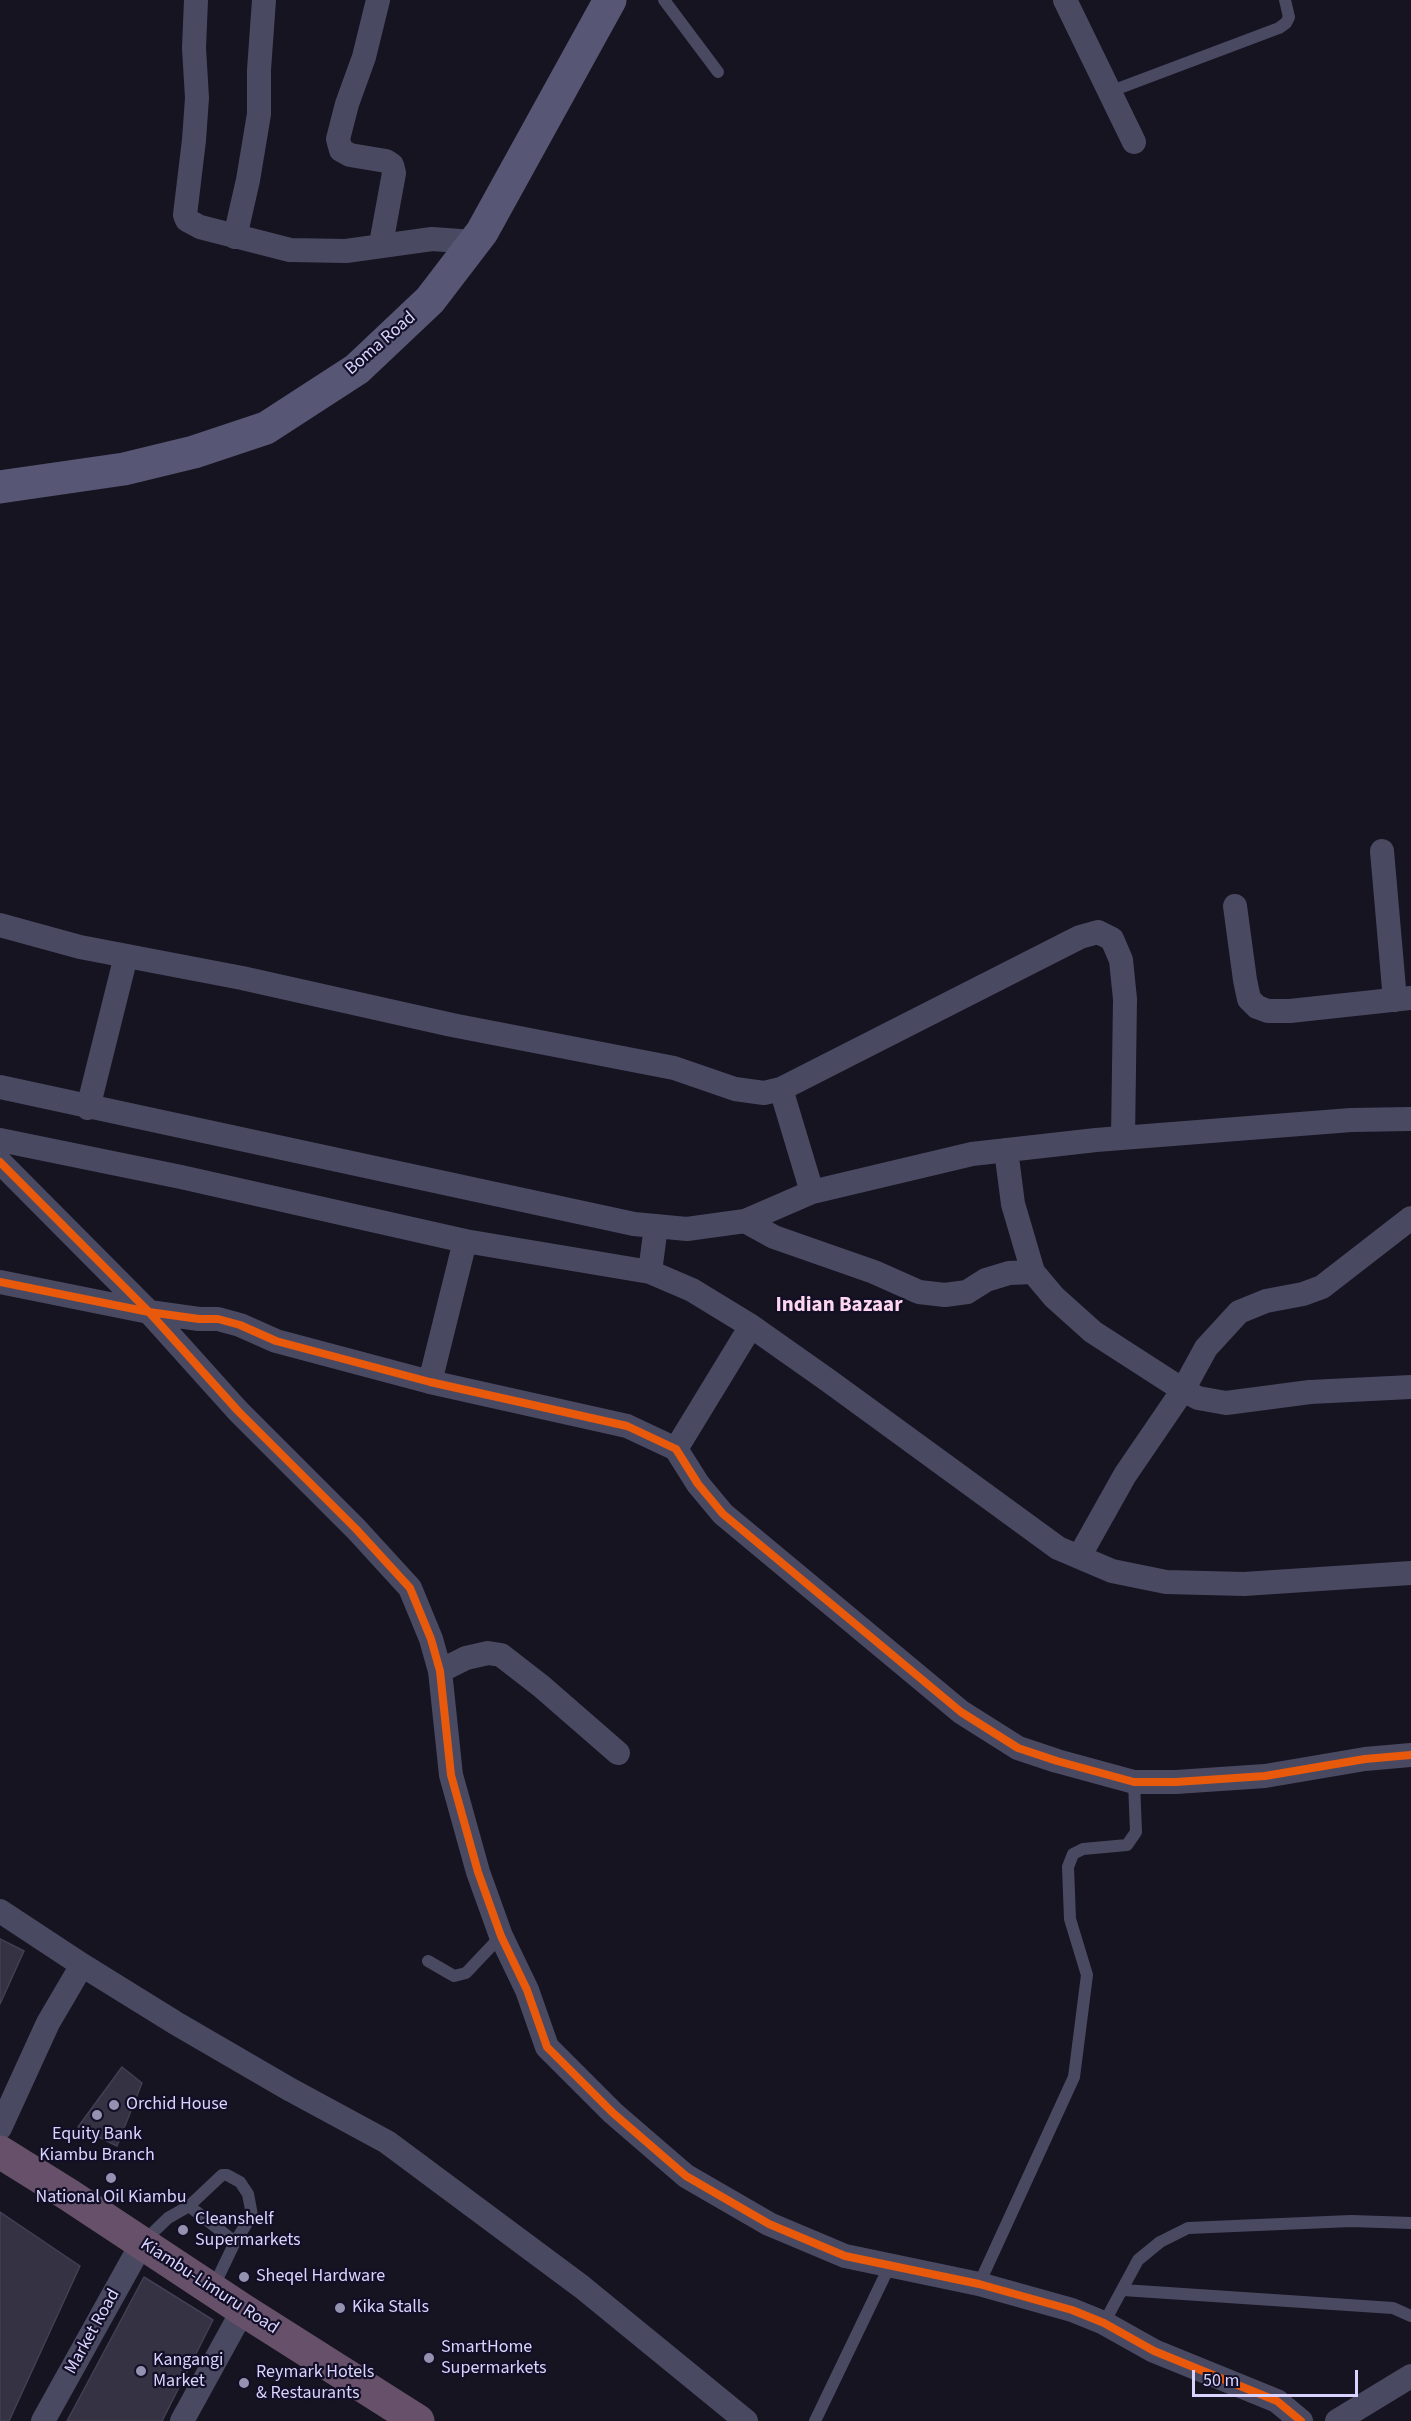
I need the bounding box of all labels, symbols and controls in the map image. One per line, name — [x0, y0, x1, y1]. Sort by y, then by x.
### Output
street label: Boma Road — [341, 307, 421, 381]
district label: Indian Bazaar — [775, 1293, 903, 1319]
place label: Orchid House — [126, 2094, 228, 2116]
marker: Orchid House — [107, 2098, 121, 2112]
marker: Equity Bank Kiambu Branch — [90, 2108, 104, 2122]
place label: Equity Bank Kiambu Branch — [39, 2124, 155, 2166]
marker: National Oil Kiambu — [104, 2171, 118, 2185]
place label: National Oil Kiambu — [35, 2187, 187, 2209]
place label: Cleanshelf Supermarkets — [195, 2209, 301, 2252]
marker: Cleanshelf Supermarkets — [176, 2223, 190, 2237]
street label: Kiambu-Limuru Road — [136, 2234, 282, 2340]
place label: Sheqel Hardware — [256, 2266, 385, 2288]
marker: Sheqel Hardware — [237, 2270, 251, 2284]
street label: Market Road — [61, 2286, 125, 2378]
place label: Kika Stalls — [352, 2297, 429, 2319]
marker: Kika Stalls — [333, 2301, 347, 2315]
place label: SmartHome Supermarkets — [441, 2337, 547, 2380]
place label: Kangangi Market — [153, 2350, 224, 2392]
marker: SmartHome Supermarkets — [422, 2351, 436, 2365]
scale bar — [1195, 2358, 1362, 2396]
place label: Reymark Hotels & Restaurants — [256, 2362, 374, 2404]
marker: Kangangi Market — [134, 2364, 148, 2378]
text: 50 m — [1203, 2368, 1239, 2393]
marker: Reymark Hotels & Restaurants — [237, 2376, 251, 2390]

